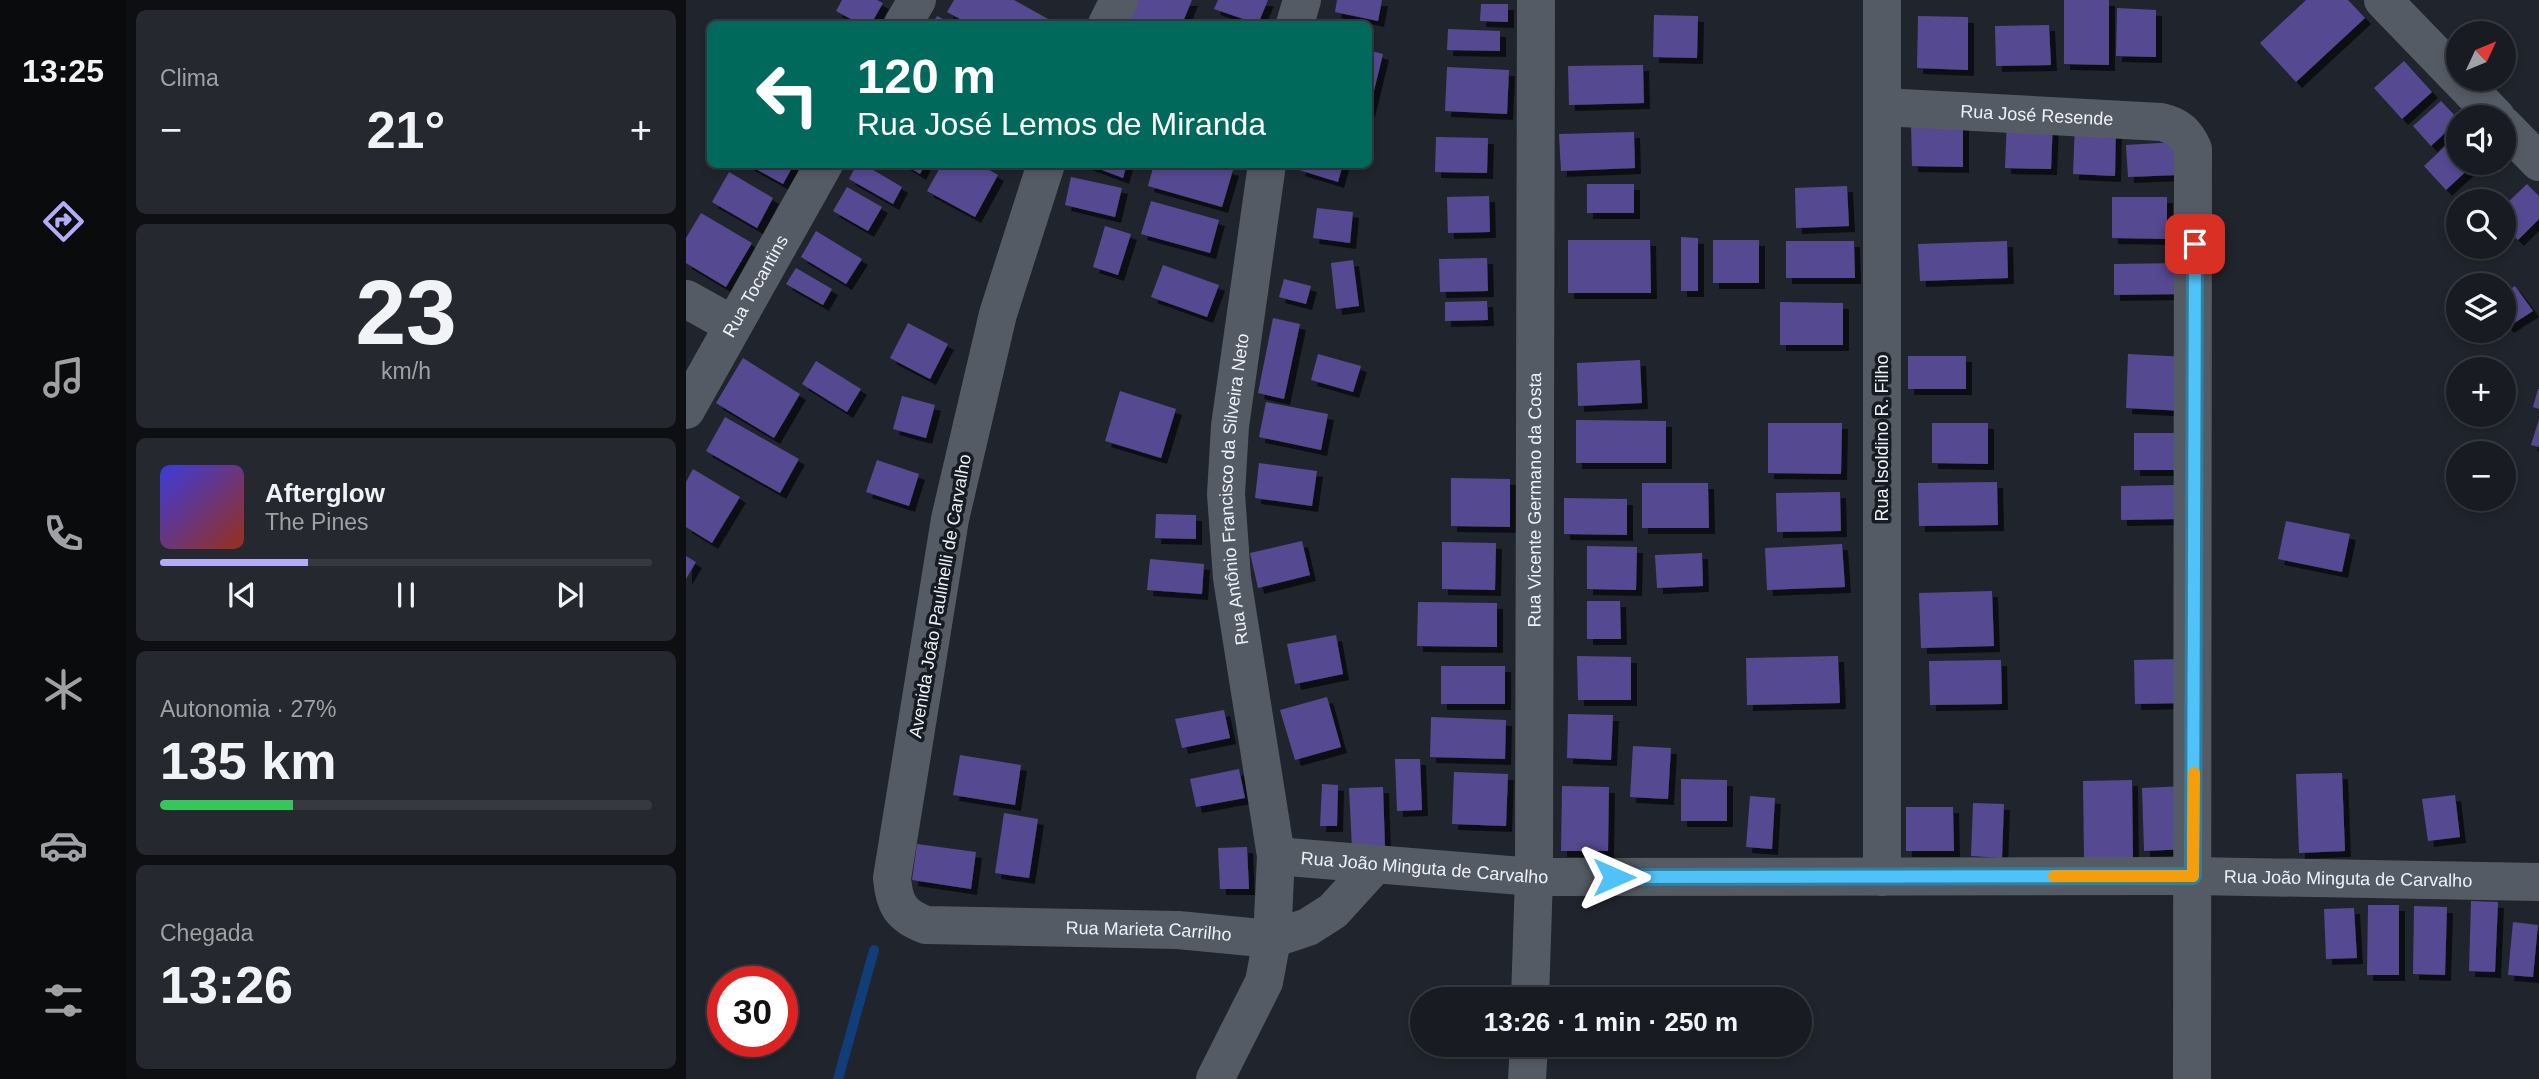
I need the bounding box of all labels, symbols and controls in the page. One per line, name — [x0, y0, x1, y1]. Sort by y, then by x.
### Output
north arrow — [2446, 21, 2516, 91]
map controls — [2446, 21, 2516, 511]
icon: left — [742, 49, 833, 140]
text: 120 m — [857, 49, 996, 103]
text: 13:25 — [22, 53, 104, 89]
text: Clima — [160, 65, 219, 91]
text: 21° — [367, 101, 445, 159]
street label: Rua José Resende — [1960, 101, 2114, 129]
button: sound — [2446, 105, 2516, 175]
text: Rua José Lemos de Miranda — [857, 106, 1266, 142]
text: − — [160, 109, 182, 151]
text: + — [630, 109, 652, 151]
button: search — [2446, 189, 2516, 259]
icon: directions — [39, 197, 88, 246]
pin — [2165, 214, 2225, 274]
icon: arrive — [2176, 225, 2214, 263]
street label: Rua Tocantins — [719, 232, 792, 341]
text: 23 — [355, 262, 457, 363]
button: layers — [2446, 273, 2516, 343]
street label: Rua Antônio Francisco da Silveira Neto — [1216, 332, 1253, 646]
icon: music — [39, 353, 88, 402]
street label: Rua Isoldino R. Filho — [1872, 354, 1892, 522]
button: + — [2446, 357, 2516, 427]
text: km/h — [381, 358, 431, 384]
street label: Rua Vicente Germano da Costa — [1525, 372, 1545, 628]
button: − — [2446, 441, 2516, 511]
street label: Avenida João Paulinelli de Carvalho — [905, 453, 975, 739]
text: Afterglow — [265, 478, 385, 508]
icon: phone — [39, 509, 88, 558]
text: The Pines — [265, 509, 369, 535]
icon: previous — [223, 576, 261, 614]
icon: pause — [387, 576, 425, 614]
icon: next — [551, 576, 589, 614]
icon: climate — [39, 665, 88, 714]
text: Autonomia · 27% — [160, 696, 336, 722]
text: 135 km — [160, 732, 336, 790]
icon: car — [39, 821, 88, 870]
position arrow — [1577, 840, 1651, 914]
street label: Rua João Minguta de Carvalho — [1300, 848, 1548, 887]
street label: Rua João Minguta de Carvalho — [2224, 867, 2472, 891]
street label: Rua Marieta Carrilho — [1065, 918, 1232, 945]
text: Chegada — [160, 920, 253, 946]
text: 13:26 — [160, 956, 293, 1014]
speed limit sign: 30 — [707, 966, 798, 1057]
icon: filters — [39, 976, 88, 1025]
text: 13:26 · 1 min · 250 m — [1484, 1007, 1738, 1037]

